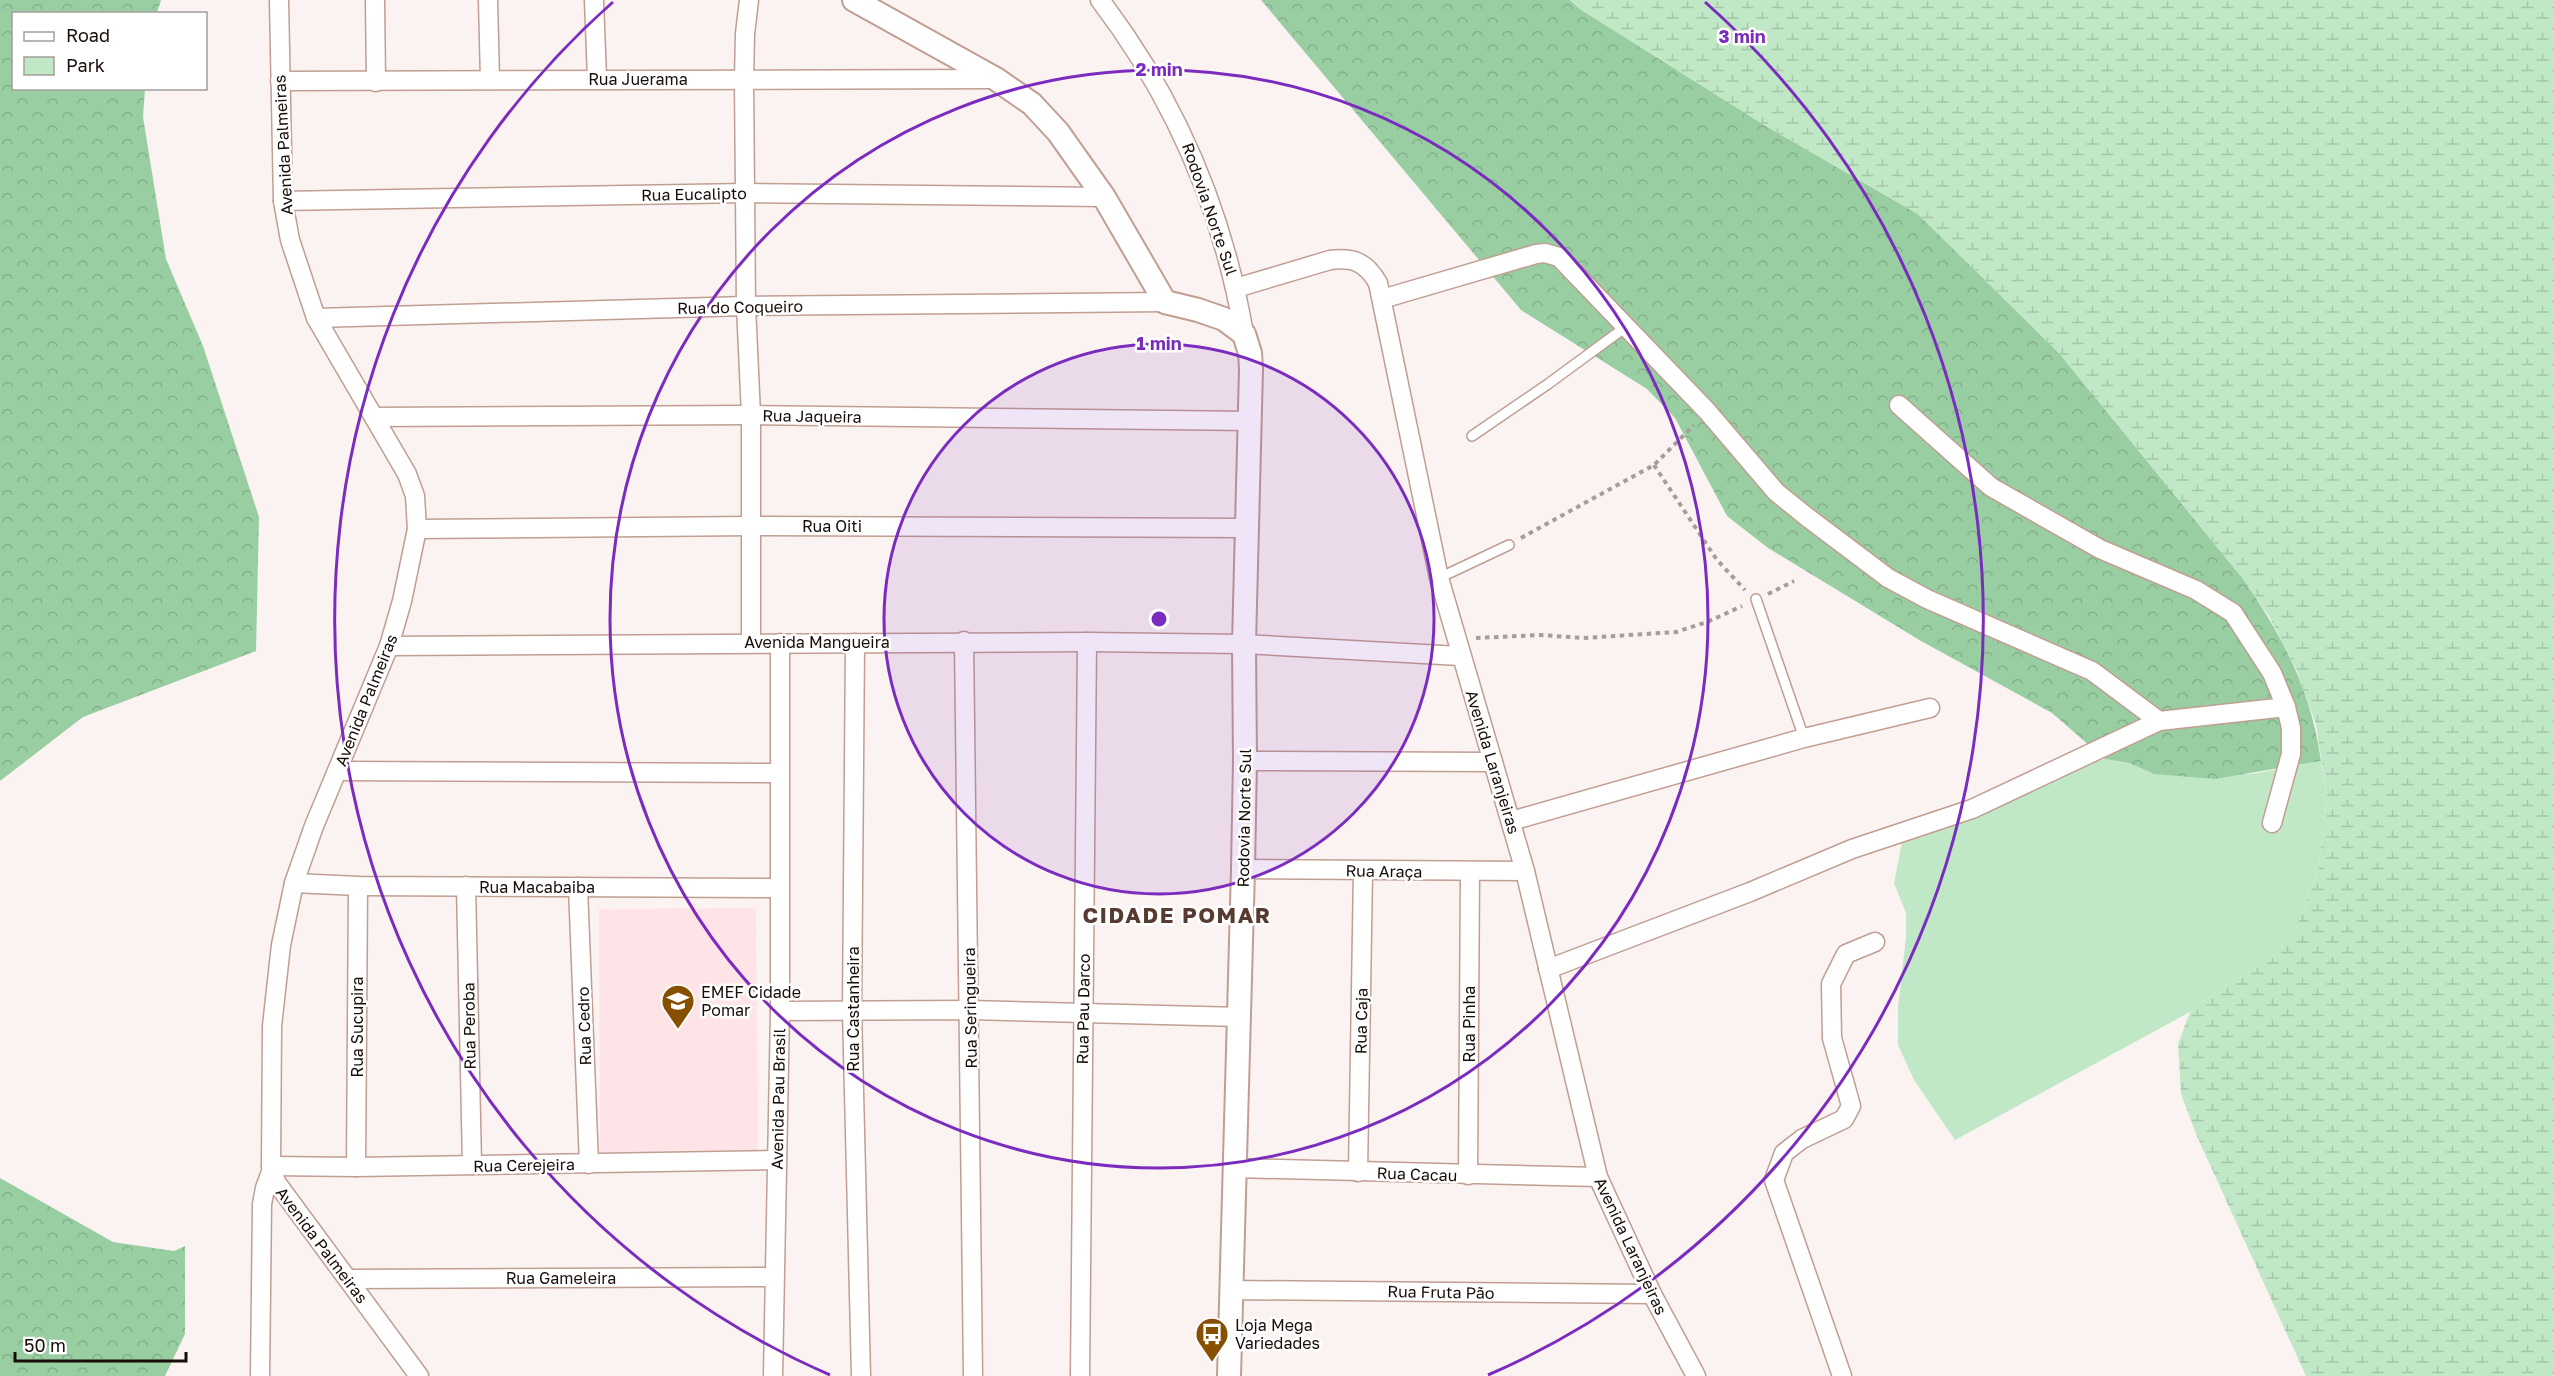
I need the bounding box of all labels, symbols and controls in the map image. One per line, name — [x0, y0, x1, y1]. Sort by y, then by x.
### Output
legend — [12, 12, 207, 90]
text: Road — [66, 24, 110, 46]
text: 3 min — [1718, 25, 1766, 47]
text: Park — [66, 54, 105, 76]
text: 2 min — [1135, 58, 1183, 80]
street label: Rua Juerama — [588, 69, 688, 89]
street label: Avenida Palmeiras — [269, 74, 297, 216]
street label: Rodovia Norte Sul — [1178, 140, 1242, 278]
street label: Rua Eucalipto — [641, 183, 747, 205]
street label: Rua do Coqueiro — [677, 296, 803, 318]
text: 1 min — [1136, 332, 1182, 354]
street label: Rua Jaqueira — [762, 405, 862, 427]
street label: Rua Oiti — [802, 516, 862, 536]
centre of rings — [1149, 609, 1169, 629]
street label: Avenida Palmeiras — [330, 631, 402, 769]
street label: Avenida Mangueira — [744, 632, 890, 652]
street label: Avenida Laranjeiras — [1462, 688, 1524, 836]
street label: Rodovia Norte Sul — [1233, 748, 1255, 888]
street label: Rua Araça — [1345, 860, 1423, 882]
street label: Rua Macabaiba — [479, 877, 595, 897]
district label: CIDADE POMAR — [1082, 901, 1272, 928]
street label: Rua Castanheira — [843, 946, 863, 1072]
street label: Rua Seringueira — [959, 947, 981, 1069]
street label: Rua Pau Darco — [1072, 953, 1094, 1065]
street label: Rua Sucupira — [347, 977, 367, 1077]
street label: Rua Peroba — [458, 982, 480, 1070]
place label: EMEF Cidade Pomar — [701, 982, 801, 1020]
school or university icon: EMEF Cidade Pomar — [660, 983, 696, 1030]
street label: Rua Cedro — [573, 986, 595, 1066]
street label: Rua Pinha — [1459, 986, 1479, 1062]
street label: Rua Caja — [1350, 988, 1372, 1054]
street label: Avenida Pau Brasil — [767, 1028, 789, 1170]
street label: Rua Cerejeira — [473, 1154, 575, 1176]
street label: Rua Cacau — [1376, 1163, 1458, 1185]
street label: Avenida Laranjeiras — [1590, 1174, 1672, 1318]
street label: Avenida Palmeiras — [272, 1183, 372, 1307]
street label: Rua Gameleira — [506, 1268, 616, 1288]
street label: Rua Fruta Pão — [1387, 1281, 1495, 1303]
place label: Loja Mega Variedades — [1235, 1315, 1320, 1353]
bus stop icon: Loja Mega Variedades — [1194, 1316, 1230, 1363]
scale bar — [15, 1325, 186, 1363]
text: 50 m — [24, 1334, 66, 1356]

